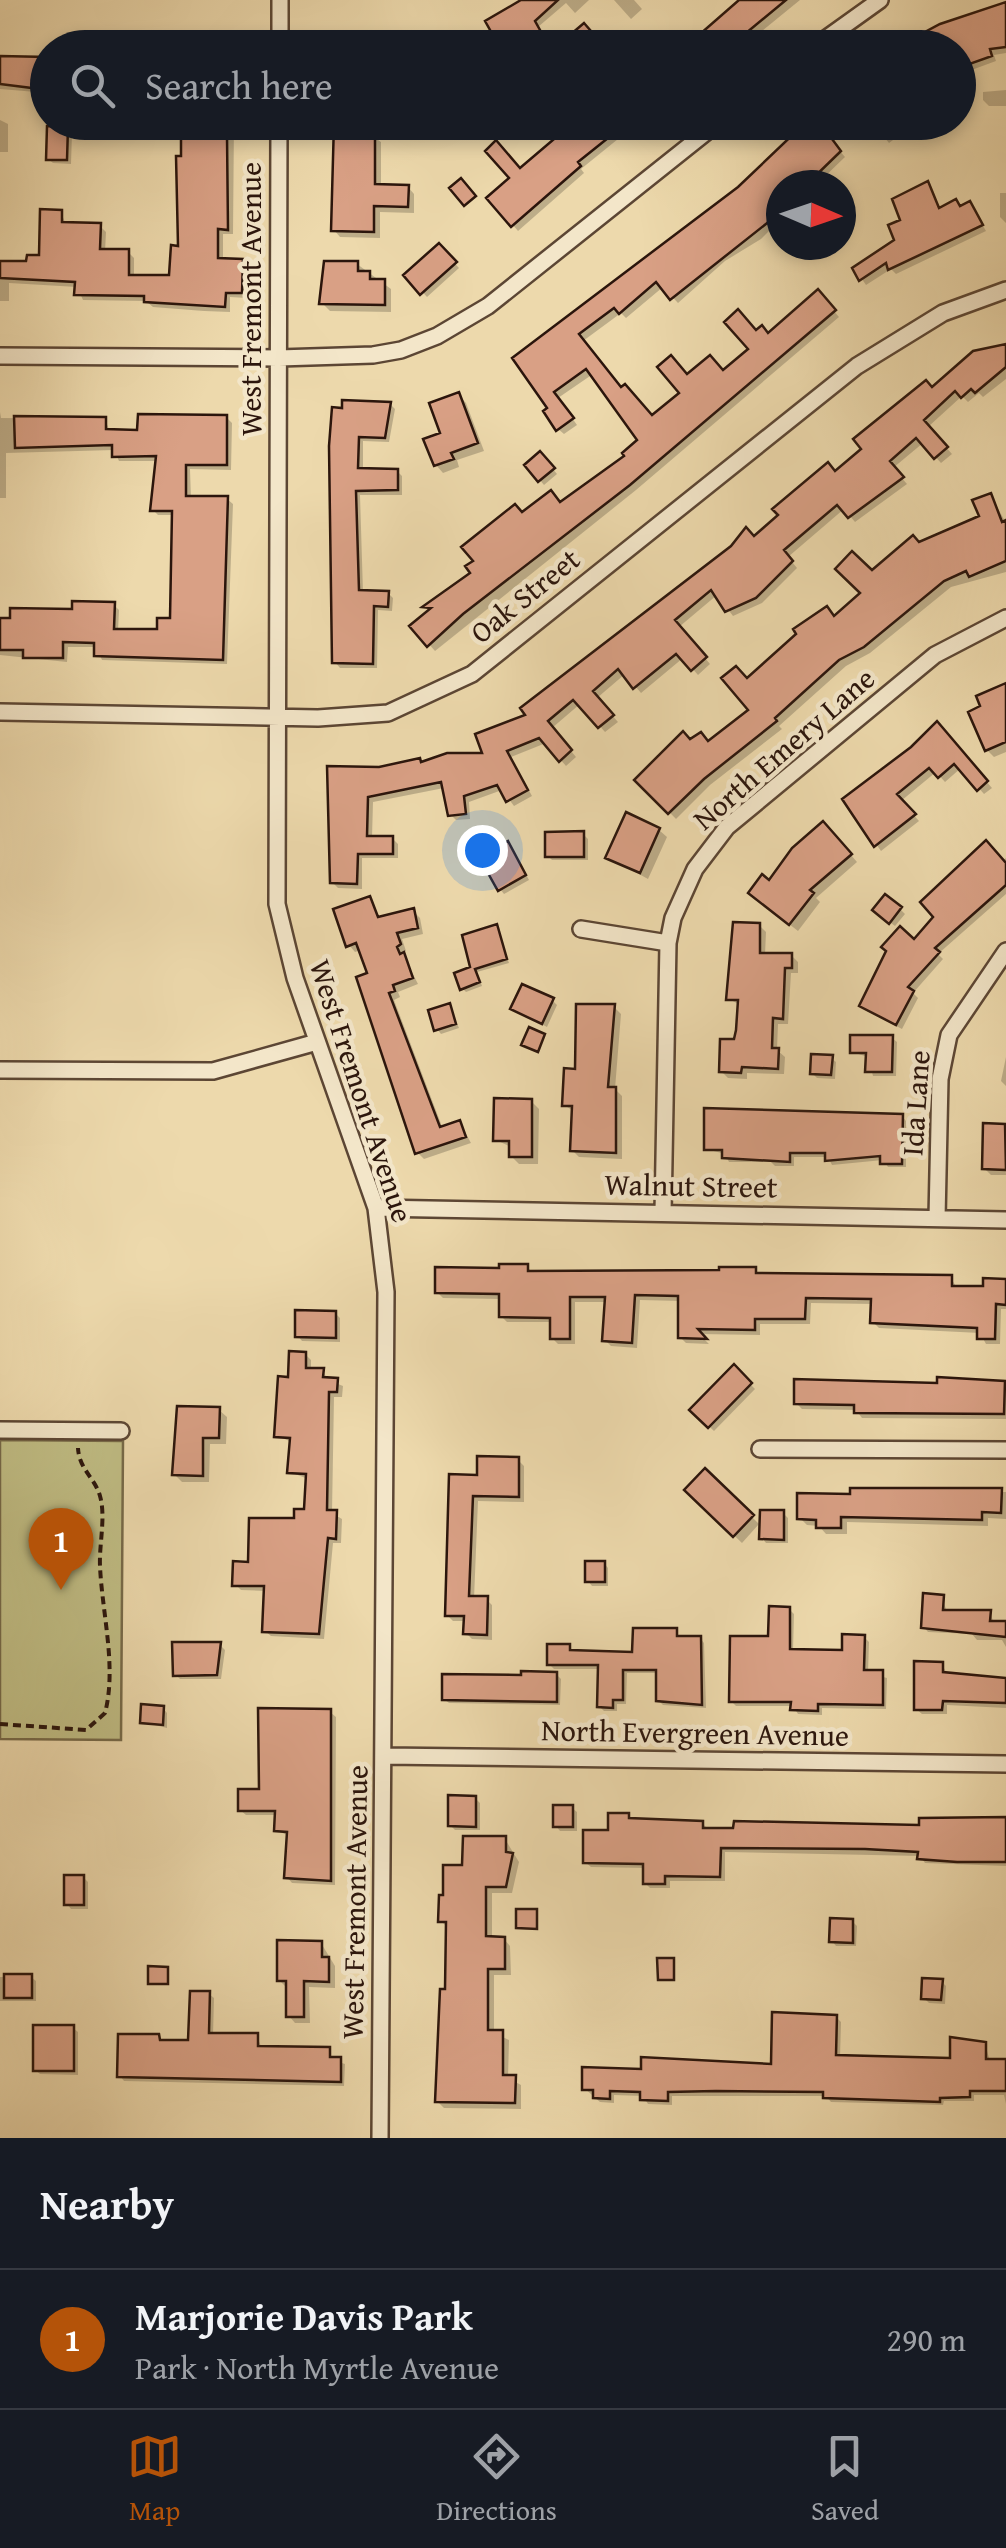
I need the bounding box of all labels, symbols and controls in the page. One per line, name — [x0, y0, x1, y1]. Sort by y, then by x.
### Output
search box — [30, 30, 976, 140]
text: Search here — [145, 57, 333, 113]
icon: search — [65, 58, 120, 113]
street label: West Fremont Avenue — [228, 162, 272, 436]
north arrow — [766, 170, 856, 260]
street label: Oak Street — [460, 537, 589, 653]
street label: North Emery Lane — [683, 657, 884, 840]
your location — [457, 825, 508, 876]
street label: West Fremont Avenue — [299, 954, 425, 1228]
street label: Ida Lane — [889, 1049, 941, 1157]
street label: Walnut Street — [604, 1161, 778, 1209]
pin: 1 — [28, 1508, 94, 1590]
street label: North Evergreen Avenue — [541, 1707, 849, 1757]
street label: West Fremont Avenue — [330, 1765, 378, 2039]
text: Nearby — [40, 2173, 174, 2234]
text: Marjorie Davis Park — [135, 2288, 473, 2344]
text: 1 — [64, 2316, 81, 2363]
text: 290 m — [887, 2316, 966, 2363]
text: Park · North Myrtle Avenue — [135, 2344, 499, 2391]
tab: Map — [127, 2429, 182, 2530]
tab: Directions — [436, 2429, 557, 2530]
tab: Saved — [811, 2429, 879, 2530]

